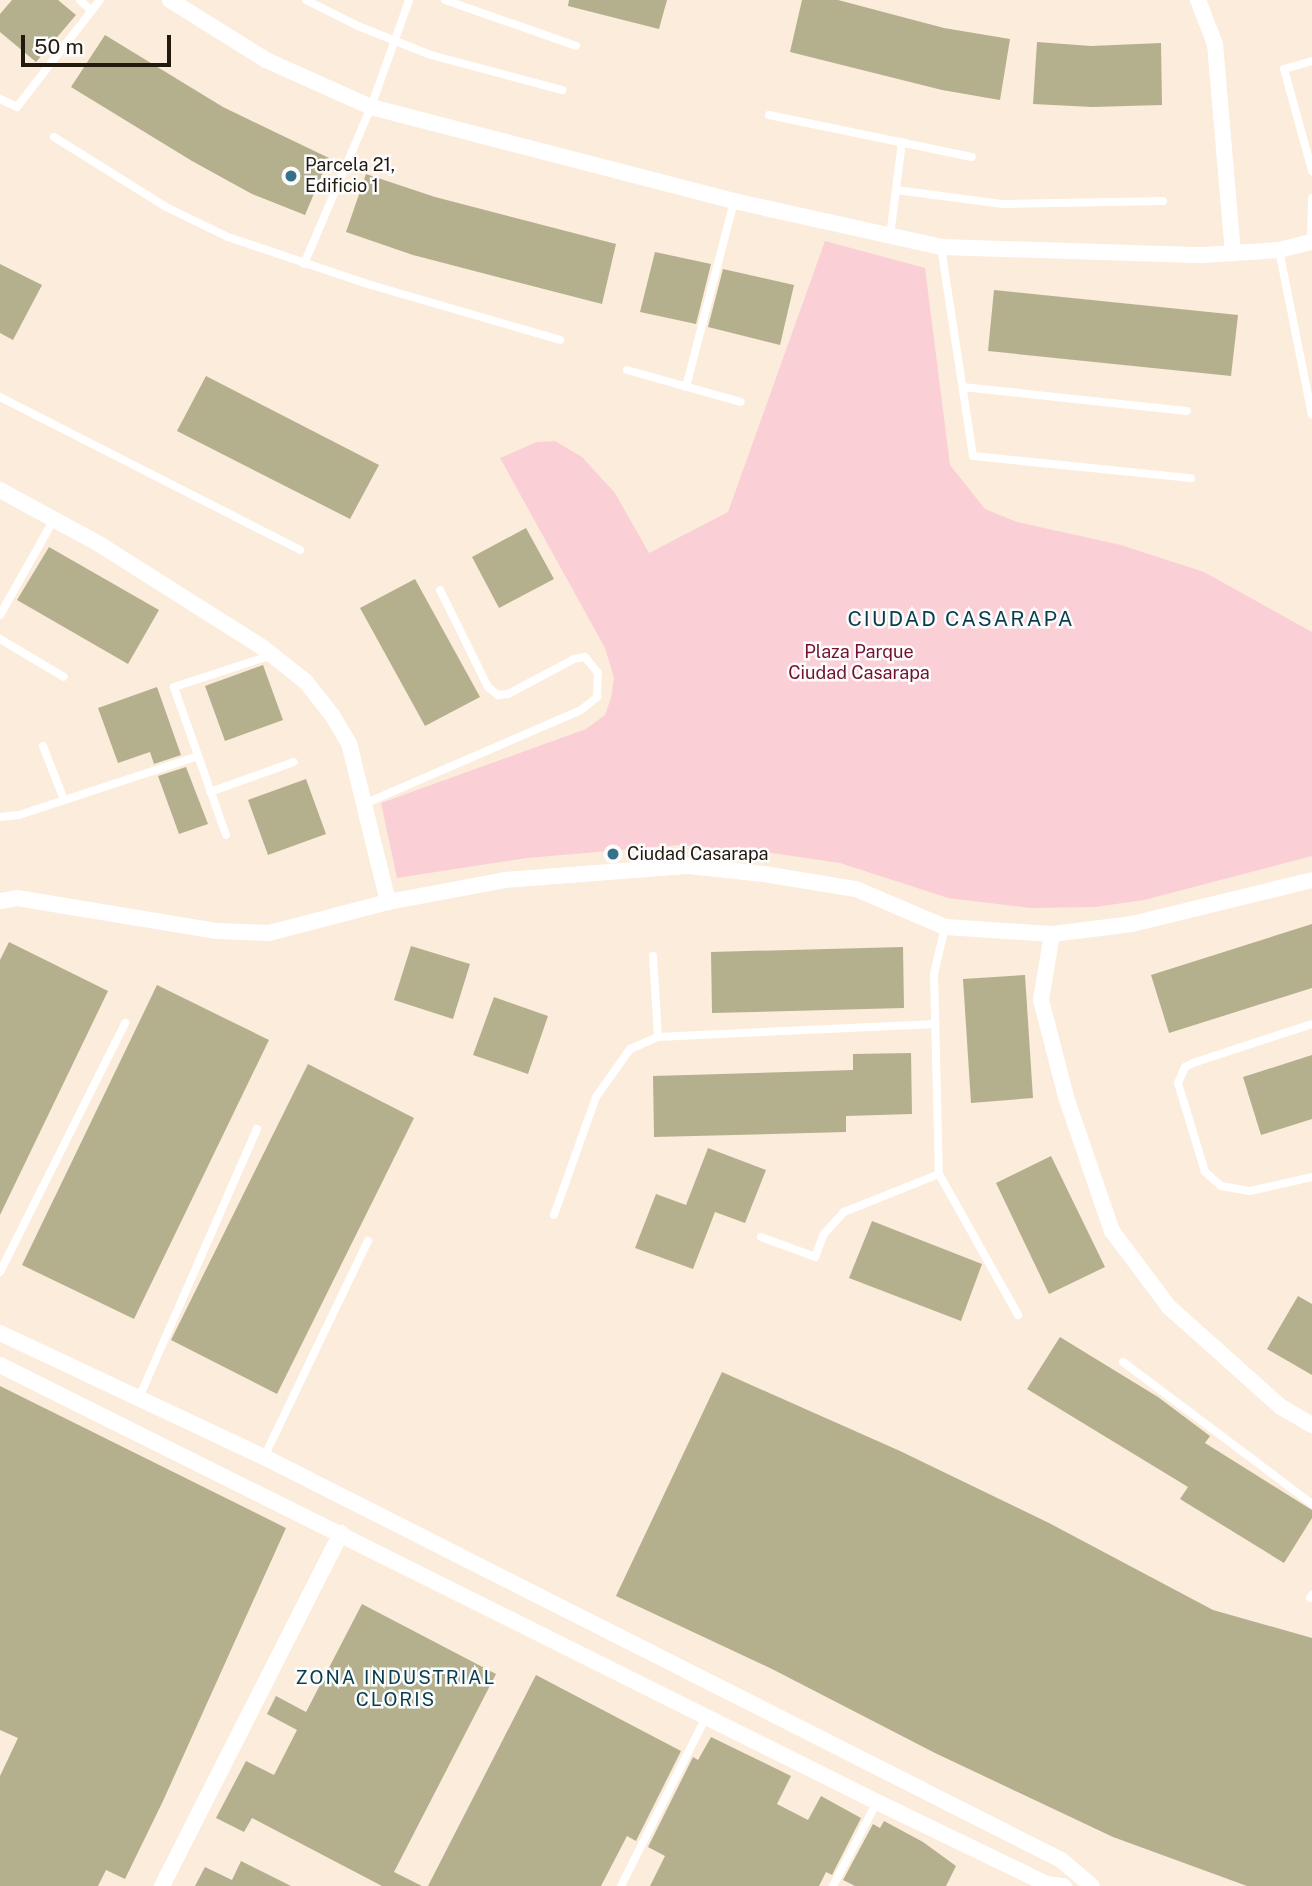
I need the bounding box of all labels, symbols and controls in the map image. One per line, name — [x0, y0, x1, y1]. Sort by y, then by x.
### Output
scale bar — [24, 21, 175, 65]
text: 50 m — [34, 34, 84, 59]
place label: Parcela 21, Edificio 1 — [305, 155, 395, 198]
marker: Parcela 21, Edificio 1 — [283, 168, 299, 184]
district label: CIUDAD CASARAPA — [849, 606, 1073, 632]
park label: Plaza Parque Ciudad Casarapa — [788, 642, 930, 684]
place label: Ciudad Casarapa — [627, 843, 769, 865]
marker: Ciudad Casarapa — [605, 846, 621, 862]
district label: ZONA INDUSTRIAL CLORIS — [297, 1667, 495, 1711]

